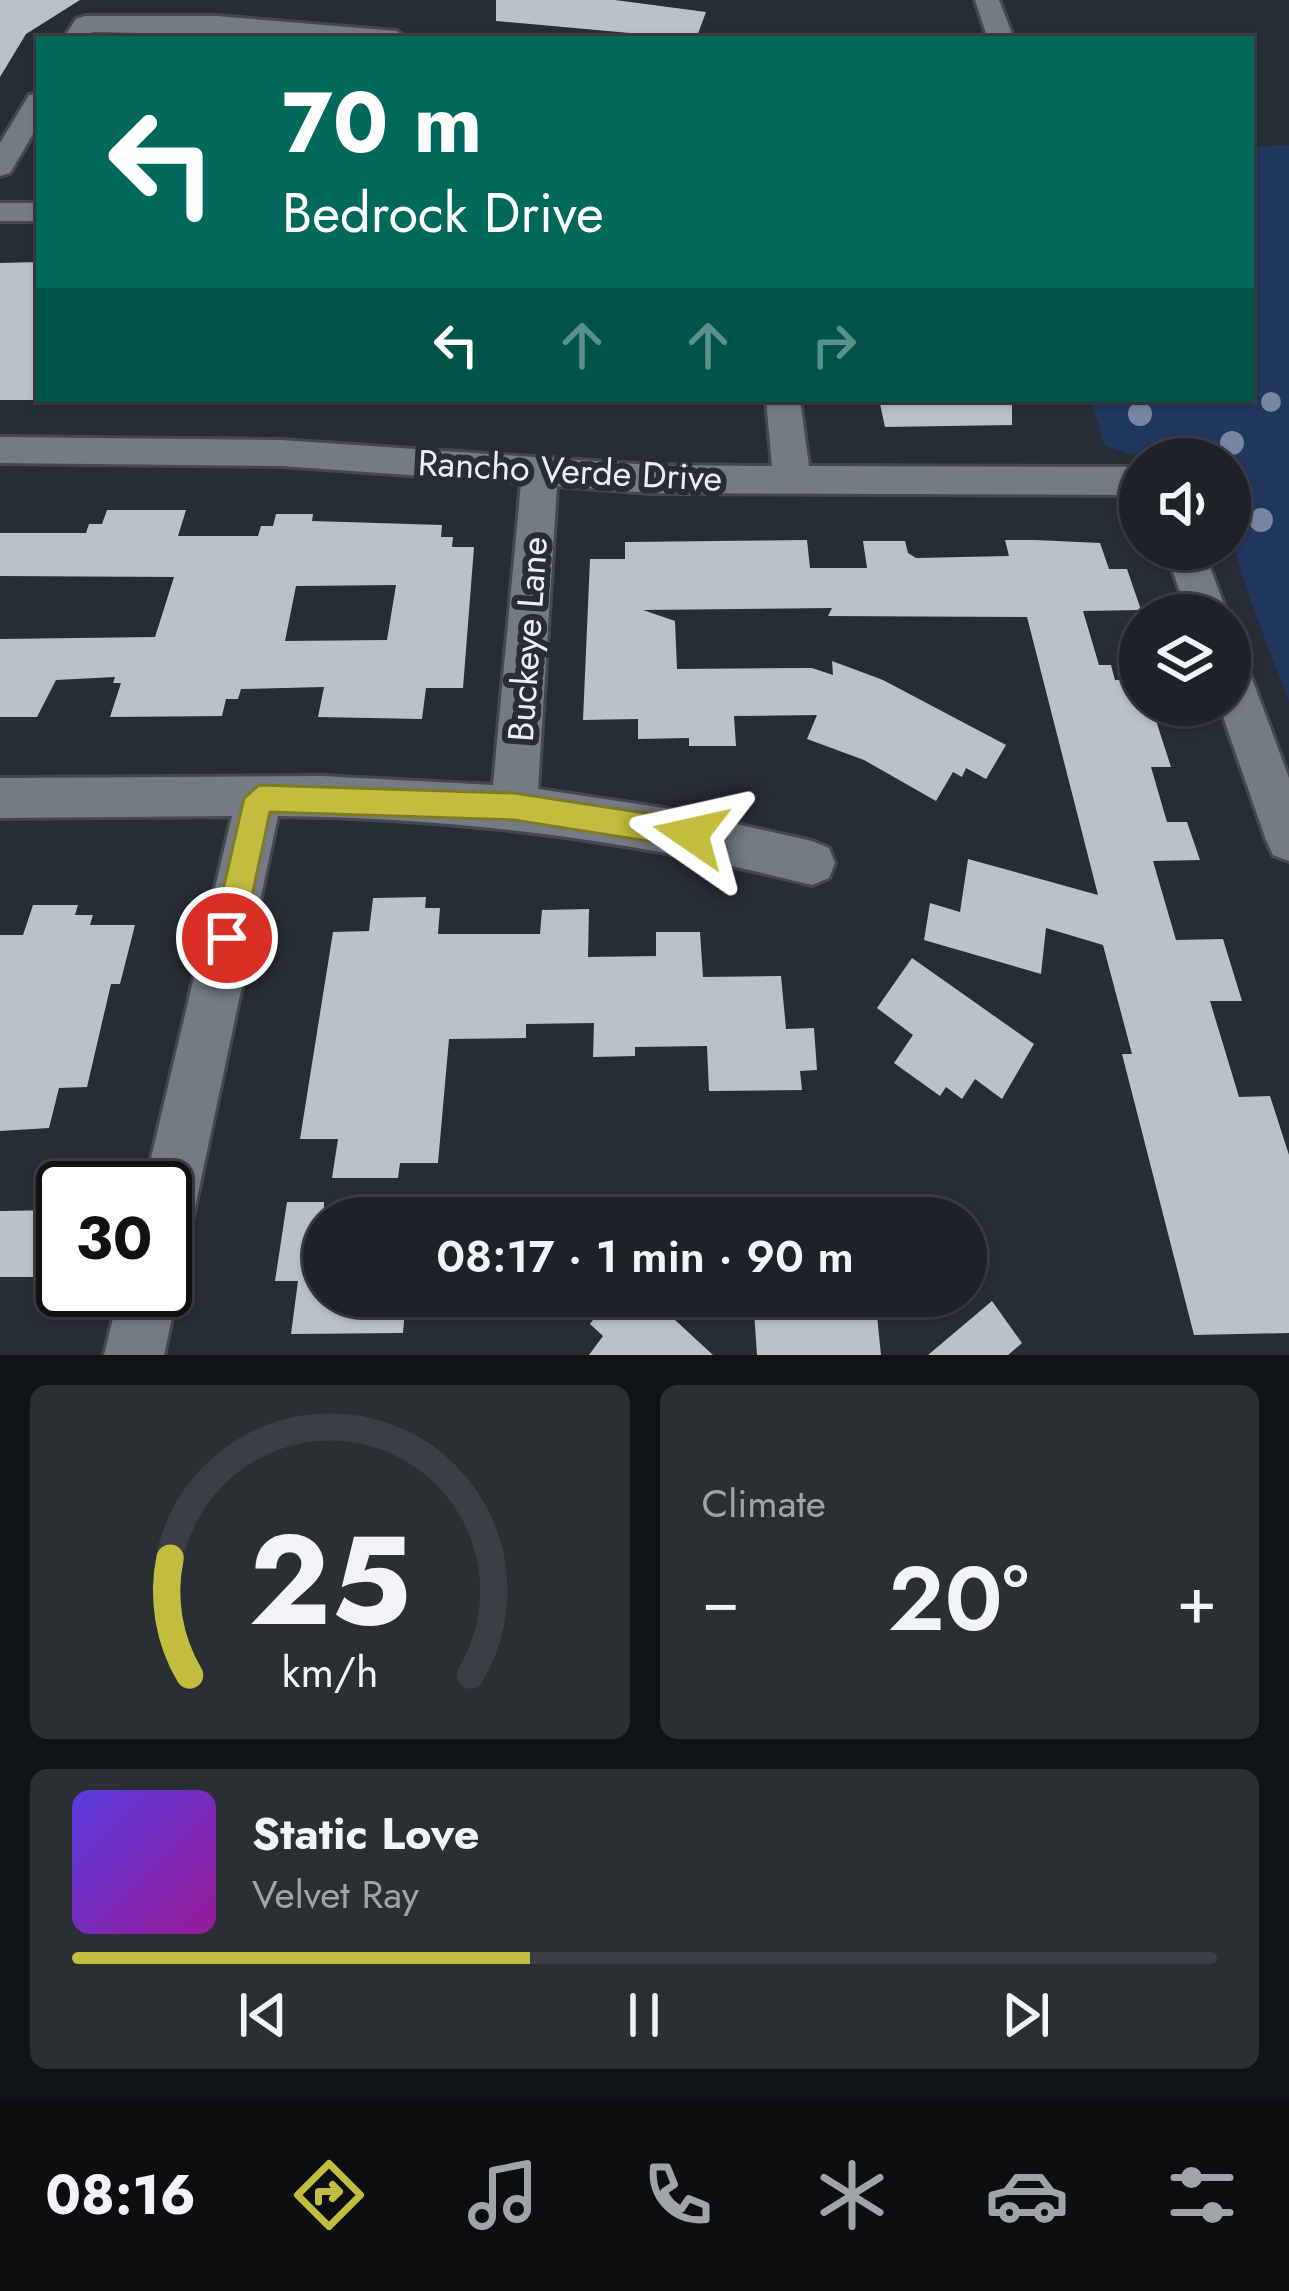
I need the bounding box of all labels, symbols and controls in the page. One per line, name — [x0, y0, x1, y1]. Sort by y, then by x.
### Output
text: 70 m — [282, 62, 482, 184]
icon: left — [84, 84, 240, 240]
text: Bedrock Drive — [282, 174, 604, 252]
icon: left — [423, 312, 489, 378]
icon: ahead — [549, 312, 615, 378]
icon: ahead — [675, 312, 741, 378]
icon: right — [801, 312, 867, 378]
street label: Rancho Verde Drive — [417, 436, 723, 504]
map controls — [1119, 438, 1251, 726]
button: sound — [1119, 438, 1251, 570]
street label: Buckeye Lane — [494, 535, 560, 743]
button: layers — [1119, 594, 1251, 726]
position arrow — [628, 771, 754, 897]
pin — [176, 887, 278, 989]
icon: arrive — [194, 905, 260, 971]
speed limit sign: 30 — [36, 1161, 192, 1317]
text: 08:17 · 1 min · 90 m — [436, 1224, 854, 1289]
text: Climate — [702, 1475, 826, 1532]
text: 25 — [249, 1490, 411, 1671]
text: 20° — [888, 1534, 1029, 1664]
text: − — [702, 1552, 740, 1648]
text: + — [1176, 1552, 1217, 1648]
text: km/h — [281, 1641, 378, 1703]
text: Static Love — [252, 1801, 480, 1866]
text: Velvet Ray — [252, 1866, 419, 1923]
icon: previous — [230, 1982, 296, 2048]
icon: pause — [611, 1982, 677, 2048]
icon: next — [993, 1982, 1059, 2048]
icon: directions — [287, 2153, 371, 2237]
icon: music — [461, 2153, 545, 2237]
icon: phone — [636, 2153, 720, 2237]
icon: climate — [810, 2153, 894, 2237]
icon: car — [985, 2153, 1069, 2237]
icon: filters — [1160, 2153, 1244, 2237]
text: 08:16 — [45, 2156, 196, 2234]

